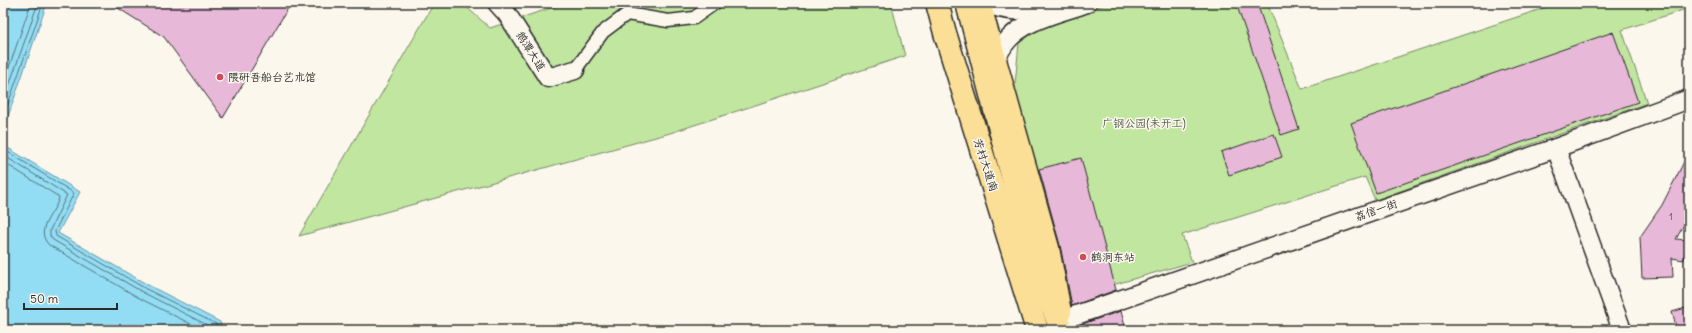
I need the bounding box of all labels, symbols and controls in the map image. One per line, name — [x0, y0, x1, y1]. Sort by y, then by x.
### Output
street label: 鹅潭大道 — [513, 29, 549, 73]
place label: 隈研吾船台艺术馆 — [228, 70, 316, 84]
marker: 隈研吾船台艺术馆 — [215, 72, 225, 82]
park label: 广钢公园(未开工) — [1102, 116, 1186, 130]
street label: 芳村大道南 — [971, 137, 1001, 193]
street label: 荔信一街 — [1353, 196, 1400, 224]
house number: 1 — [1669, 211, 1673, 222]
place label: 鹤洞东站 — [1091, 250, 1135, 264]
marker: 鹤洞东站 — [1078, 252, 1088, 262]
scale bar — [24, 285, 117, 311]
text: 50 m — [30, 291, 59, 306]

